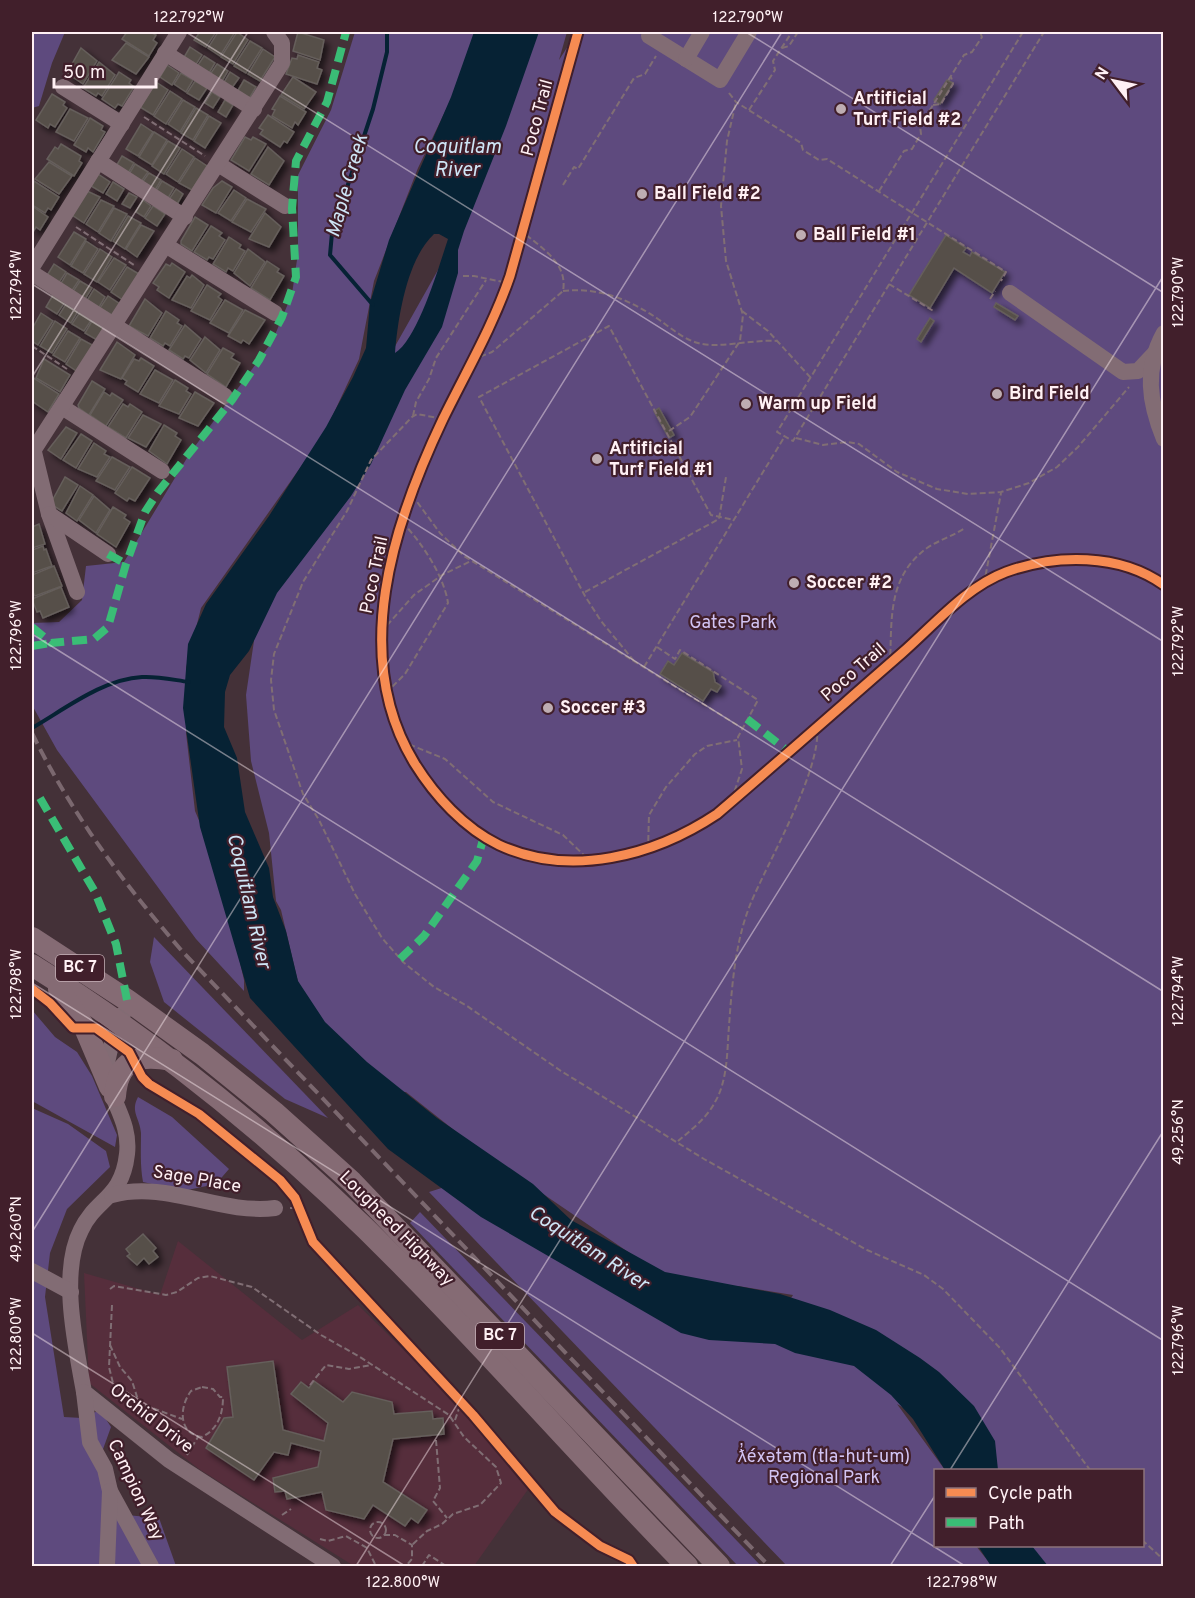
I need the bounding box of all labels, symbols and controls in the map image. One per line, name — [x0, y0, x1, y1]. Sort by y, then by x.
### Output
text: 122.792°W — [154, 9, 224, 28]
text: 122.790°W — [713, 9, 783, 28]
scale bar — [54, 51, 156, 89]
north arrow — [1084, 51, 1144, 111]
text: 50 m — [63, 62, 105, 85]
text: N — [1091, 64, 1115, 84]
street label: Poco Trail — [517, 77, 559, 159]
place label: Artificial Turf Field #2 — [853, 88, 961, 132]
marker: Artificial Turf Field #2 — [834, 102, 848, 116]
water label: Maple Creek — [321, 130, 375, 241]
water label: Coquitlam River — [413, 135, 502, 184]
place label: Ball Field #2 — [654, 183, 761, 206]
marker: Ball Field #2 — [635, 187, 649, 201]
place label: Ball Field #1 — [813, 224, 916, 247]
marker: Ball Field #1 — [794, 228, 808, 242]
text: 122.794°W — [8, 250, 27, 320]
text: 122.790°W — [1170, 257, 1189, 327]
place label: Bird Field — [1009, 383, 1090, 406]
marker: Bird Field — [990, 387, 1004, 401]
place label: Warm up Field — [758, 393, 877, 416]
marker: Warm up Field — [739, 397, 753, 411]
place label: Artificial Turf Field #1 — [609, 438, 713, 482]
marker: Artificial Turf Field #1 — [590, 452, 604, 466]
street label: Poco Trail — [356, 534, 394, 616]
place label: Soccer #2 — [806, 572, 892, 595]
marker: Soccer #2 — [787, 576, 801, 590]
text: 122.796°W — [8, 600, 27, 670]
text: 122.792°W — [1170, 606, 1189, 676]
park label: Gates Park — [689, 612, 777, 635]
street label: Poco Trail — [817, 638, 891, 708]
place label: Soccer #3 — [560, 697, 646, 720]
marker: Soccer #3 — [541, 701, 555, 715]
water label: Coquitlam River — [220, 831, 277, 973]
text: 122.798°W — [8, 949, 27, 1019]
road number: BC 7 — [56, 955, 104, 981]
text: 122.794°W — [1170, 956, 1189, 1026]
text: 49.256°N — [1170, 1099, 1189, 1165]
street label: Sage Place — [151, 1161, 243, 1199]
street label: Lougheed Highway — [333, 1166, 459, 1292]
text: 49.260°N — [8, 1196, 27, 1262]
water label: Coquitlam River — [523, 1201, 654, 1298]
text: 122.800°W — [8, 1297, 27, 1371]
text: 122.796°W — [1170, 1305, 1189, 1375]
road number: BC 7 — [476, 1323, 524, 1349]
street label: Orchid Drive — [104, 1379, 198, 1459]
street label: Campion Way — [102, 1436, 168, 1544]
park label: ƛ̓éxətəm (tla-hut-um) Regional Park — [738, 1443, 910, 1490]
legend — [934, 1469, 1144, 1547]
text: Cycle path — [988, 1483, 1073, 1506]
text: Path — [988, 1513, 1025, 1536]
text: 122.800°W — [366, 1574, 440, 1593]
text: 122.798°W — [927, 1574, 997, 1593]

